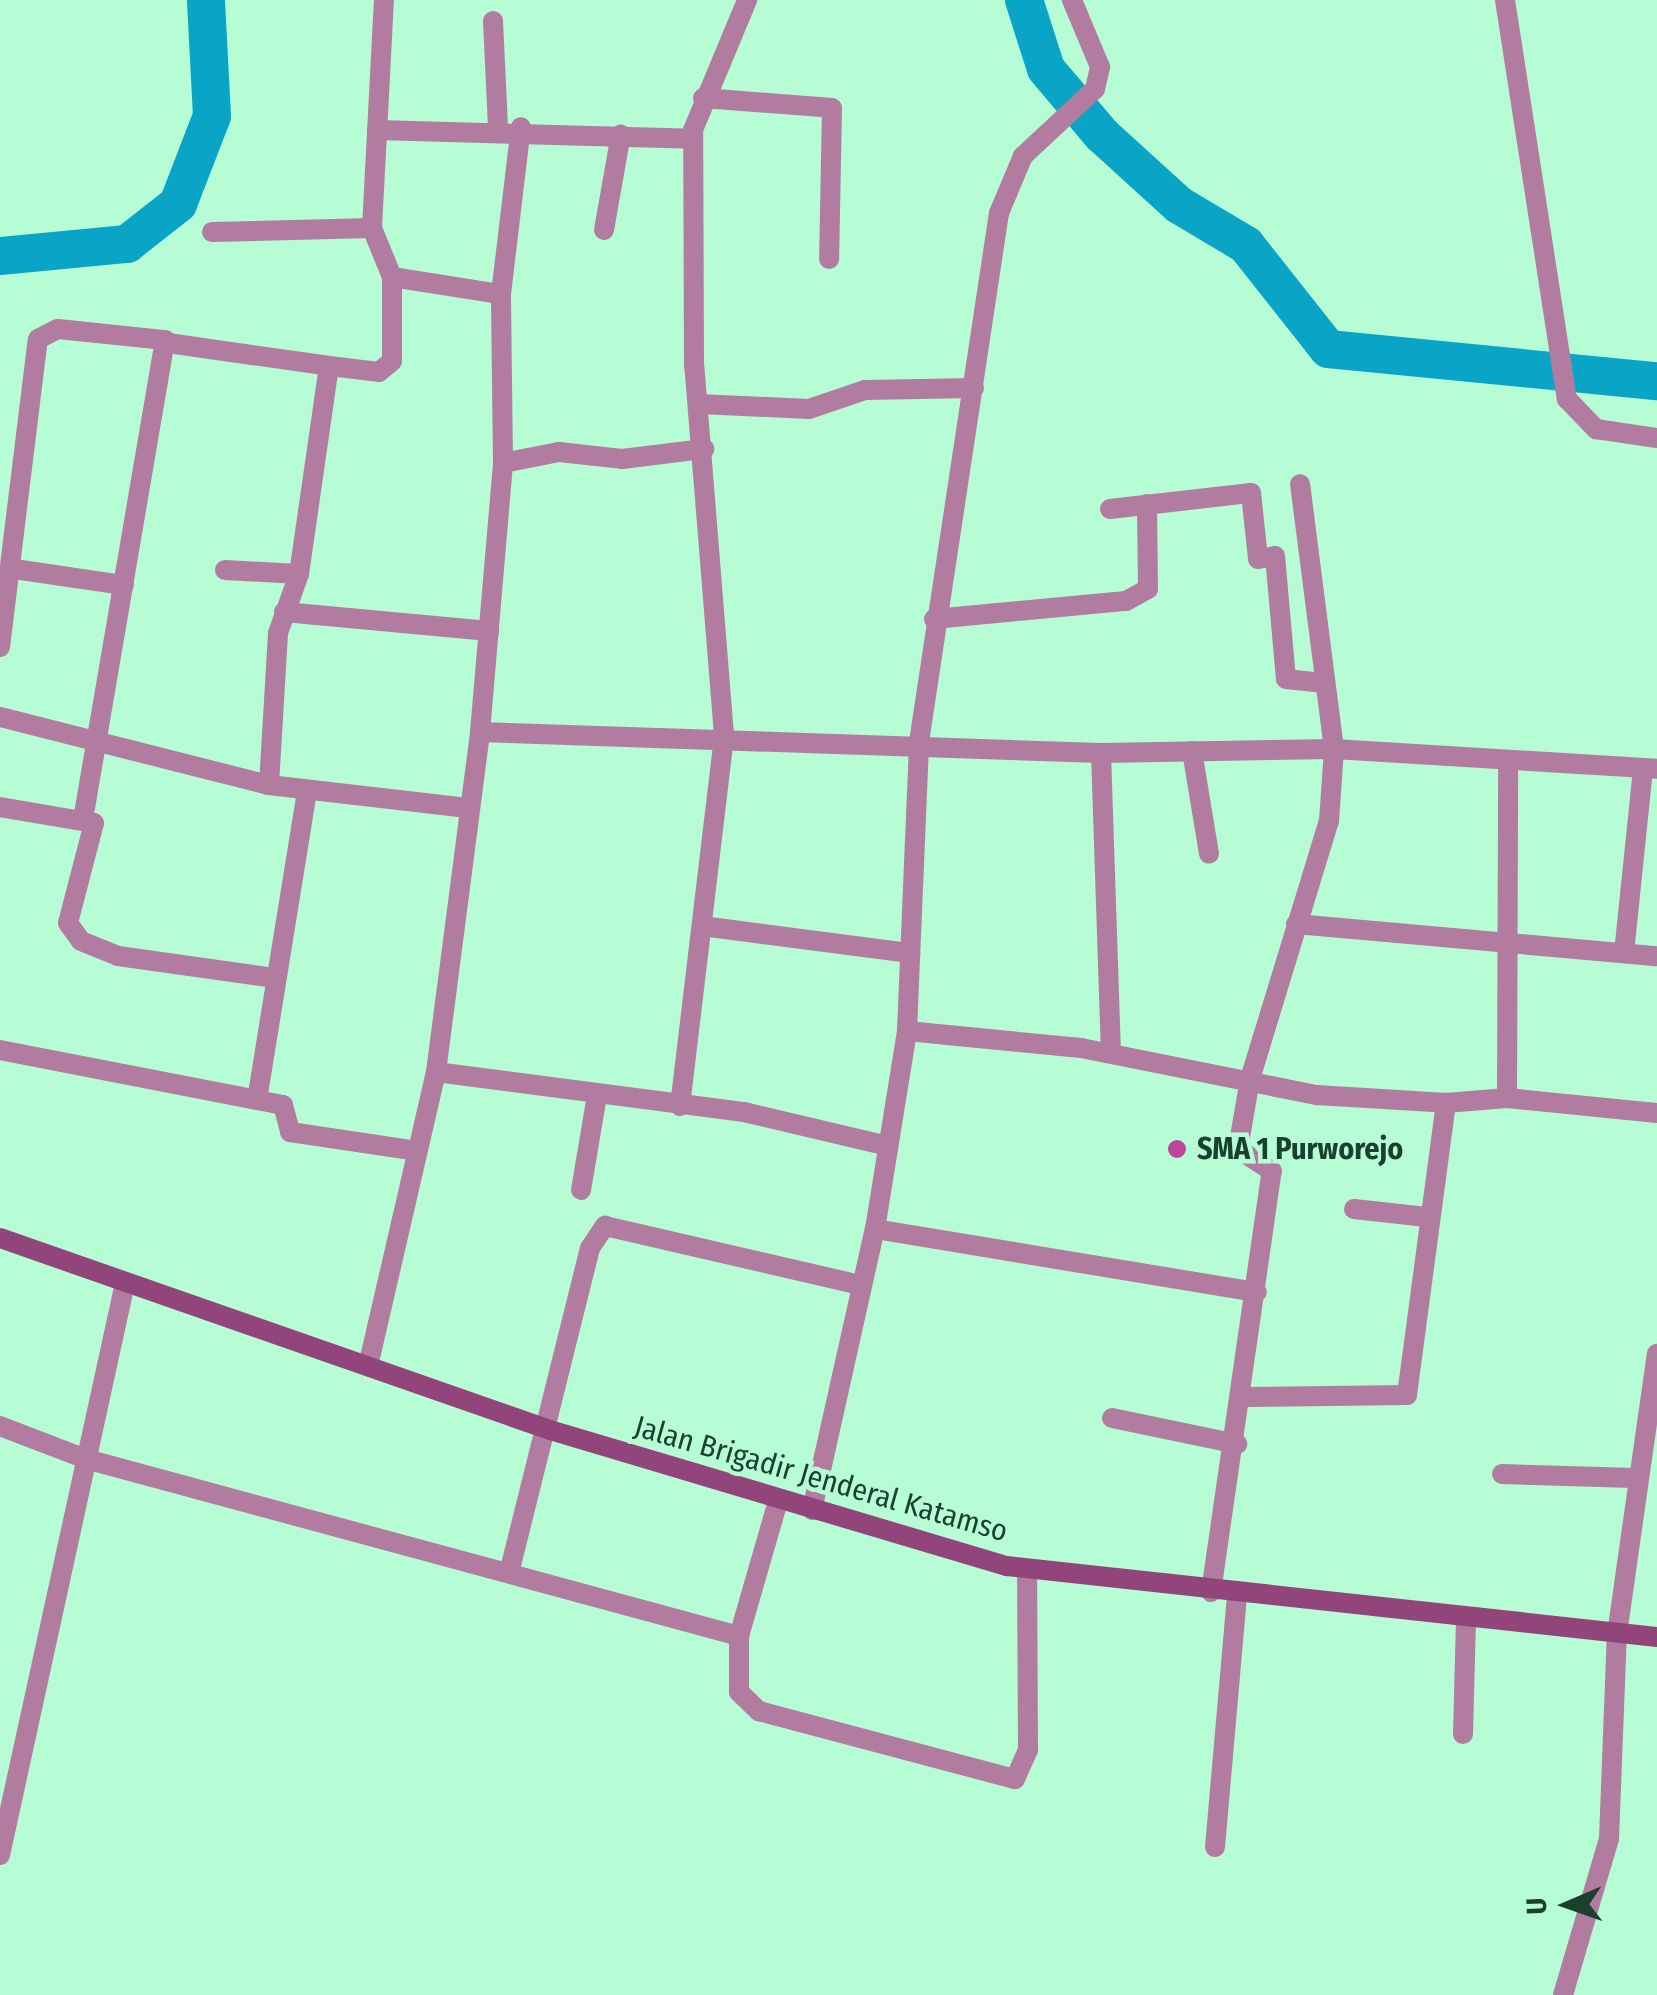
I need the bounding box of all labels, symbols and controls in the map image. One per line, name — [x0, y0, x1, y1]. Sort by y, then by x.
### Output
place label: SMA 1 Purworejo — [1197, 1131, 1403, 1167]
marker: SMA 1 Purworejo — [1166, 1138, 1188, 1160]
street label: Jalan Brigadir Jenderal Katamso — [630, 1408, 1012, 1550]
north arrow — [1517, 1855, 1617, 1955]
text: U — [1520, 1897, 1553, 1915]

